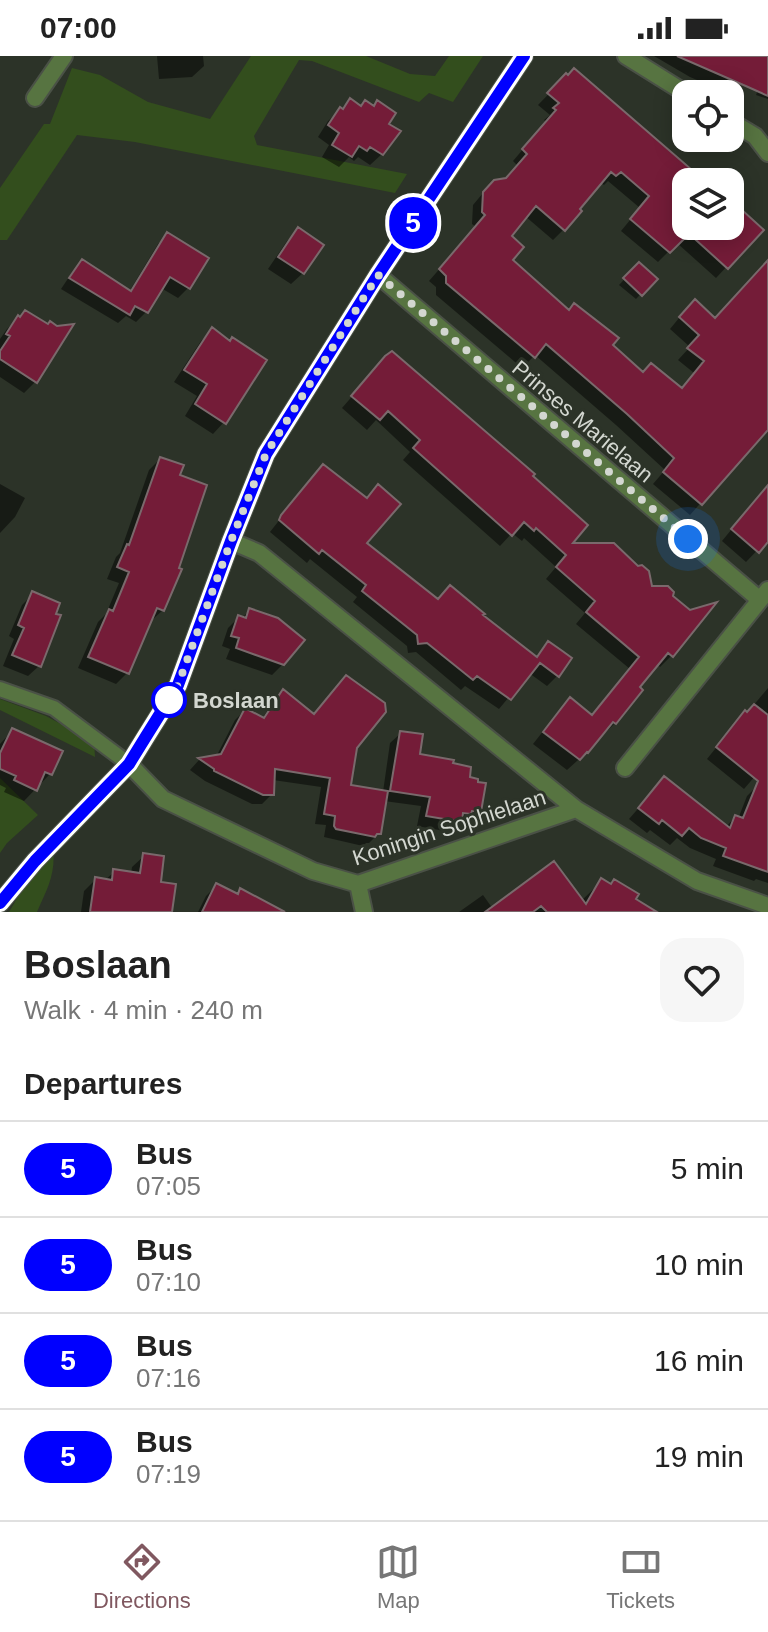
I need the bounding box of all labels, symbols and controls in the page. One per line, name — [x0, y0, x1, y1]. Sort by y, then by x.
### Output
text: 07:00 — [40, 11, 117, 44]
map controls — [672, 80, 744, 240]
button: locate — [672, 80, 744, 152]
button: layers — [672, 168, 744, 240]
line badge: 5 — [387, 197, 439, 249]
text: 5 — [405, 207, 421, 238]
street label: Prinses Marielaan — [507, 355, 658, 488]
your location — [668, 519, 708, 559]
marker: Boslaan — [152, 683, 186, 717]
place label: Boslaan — [193, 688, 279, 713]
street label: Koningin Sophielaan — [349, 784, 549, 871]
button: heart — [660, 938, 744, 1022]
text: Boslaan — [24, 944, 172, 986]
text: Walk · 4 min · 240 m — [24, 995, 263, 1025]
text: Departures — [24, 1067, 182, 1100]
text: Bus — [136, 1137, 193, 1170]
text: 5 min — [671, 1152, 744, 1185]
text: 5 — [60, 1153, 76, 1184]
text: 07:05 — [136, 1171, 201, 1201]
text: Bus — [136, 1233, 193, 1266]
text: 10 min — [654, 1248, 744, 1281]
text: 5 — [60, 1249, 76, 1280]
text: 07:10 — [136, 1267, 201, 1297]
text: Bus — [136, 1329, 193, 1362]
text: 16 min — [654, 1344, 744, 1377]
text: 5 — [60, 1345, 76, 1376]
text: 07:16 — [136, 1363, 201, 1393]
text: Bus — [136, 1425, 193, 1458]
text: 19 min — [654, 1440, 744, 1473]
text: 5 — [60, 1441, 76, 1472]
text: 07:19 — [136, 1459, 201, 1489]
tab: Directions — [93, 1540, 191, 1614]
tab: Map — [376, 1540, 420, 1614]
tab: Tickets — [606, 1540, 675, 1614]

